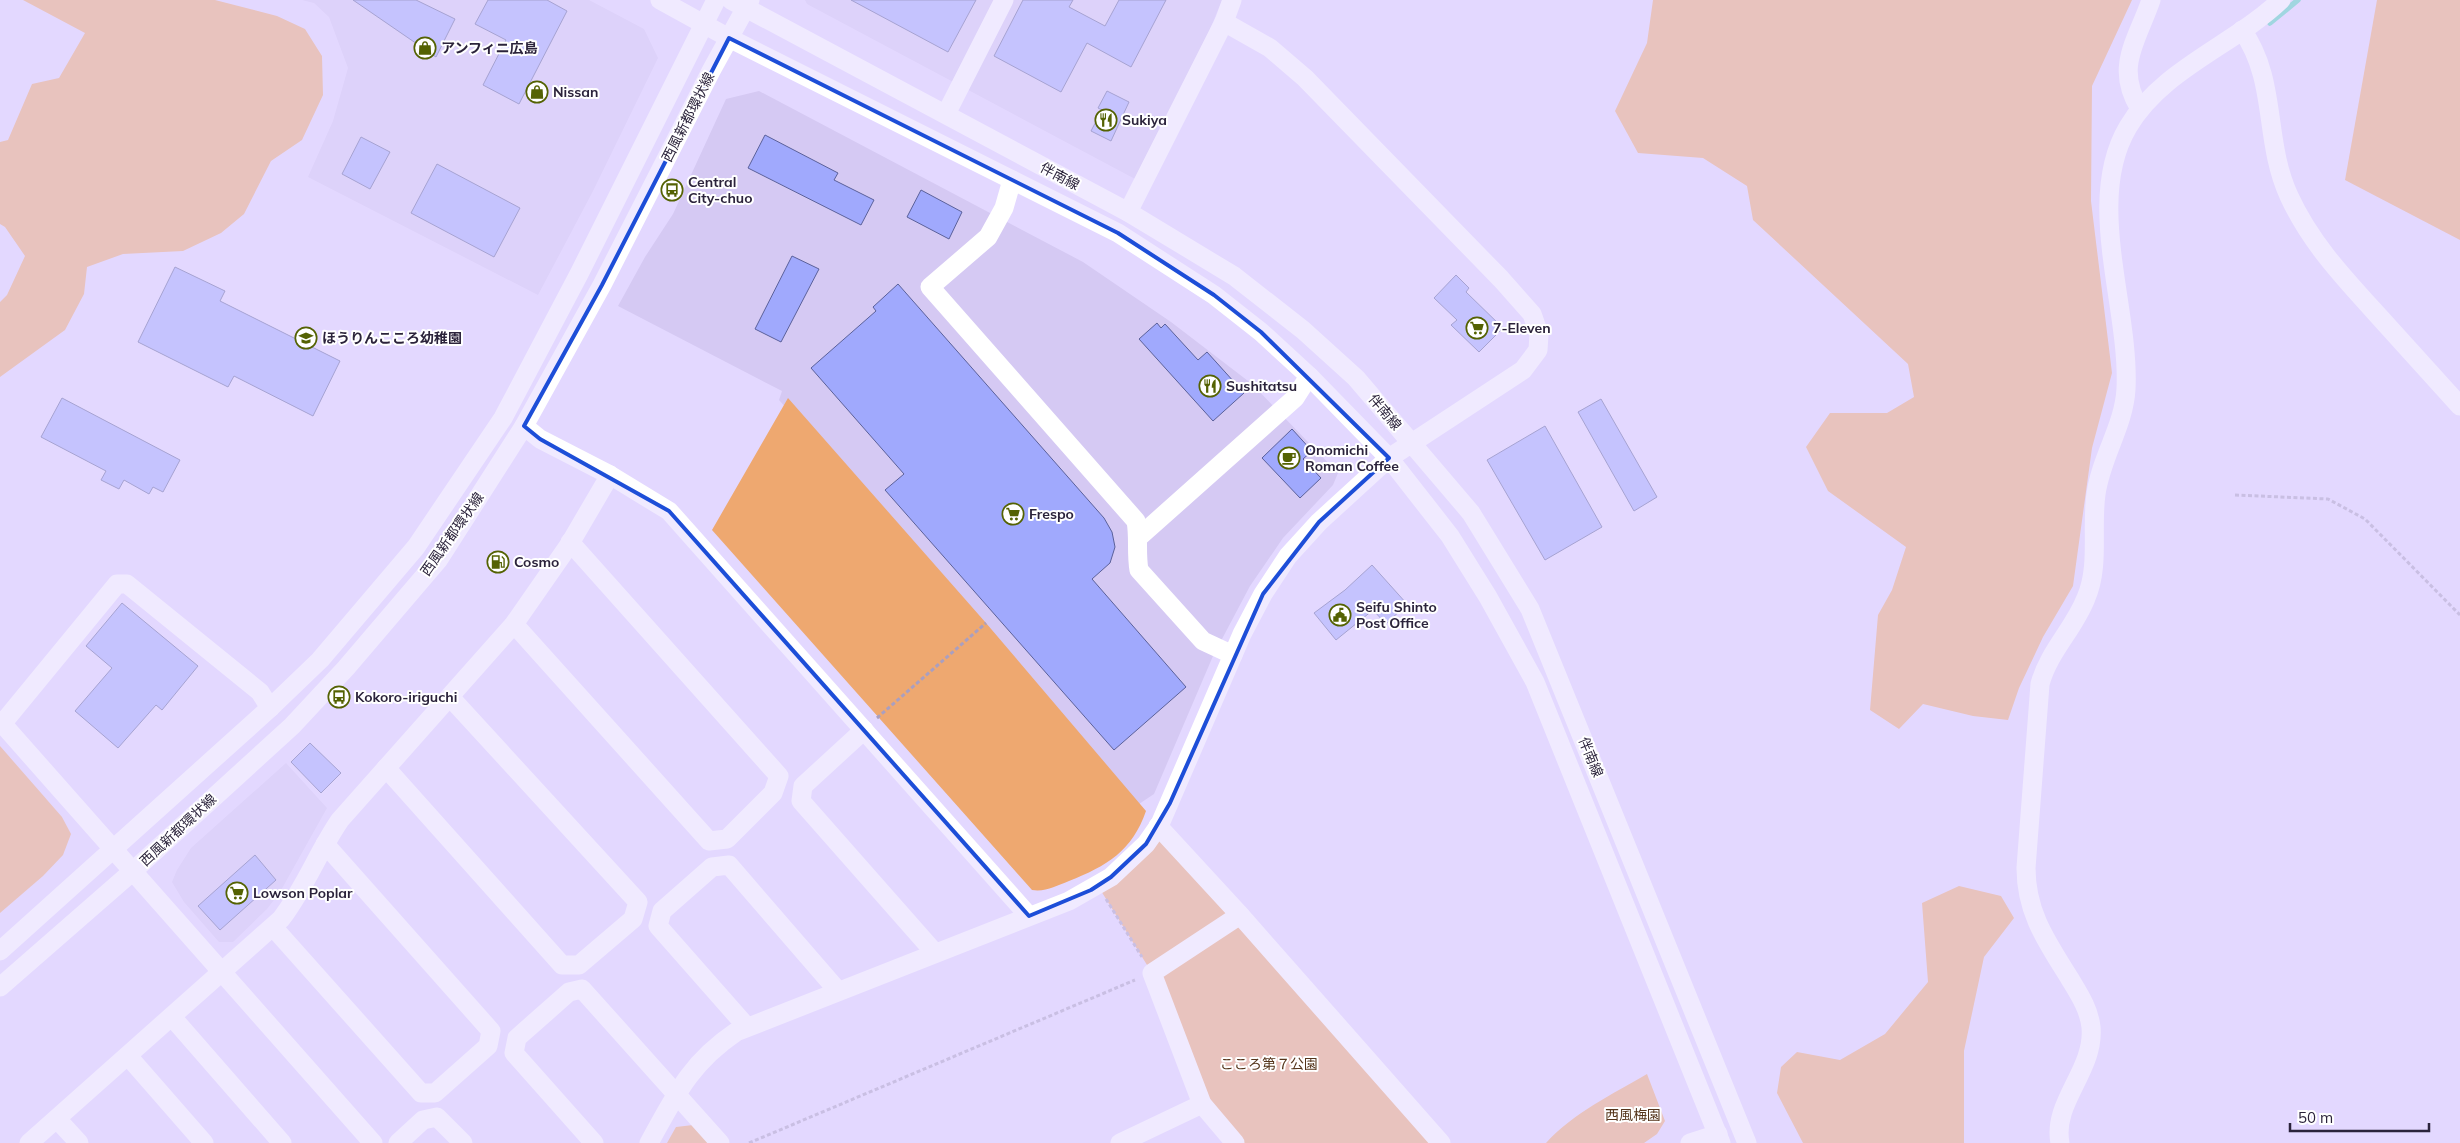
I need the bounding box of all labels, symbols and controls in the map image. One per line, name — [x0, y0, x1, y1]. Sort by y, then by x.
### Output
shop icon: アンフィニ広島 — [413, 36, 437, 60]
place label: アンフィニ広島 — [441, 39, 538, 57]
street label: 西風新都環状線 — [658, 69, 718, 165]
shop icon: Nissan — [525, 80, 549, 104]
place label: Nissan — [553, 83, 598, 101]
restaurant icon: Sukiya — [1094, 108, 1118, 132]
place label: Sukiya — [1122, 111, 1167, 129]
street label: 伴南線 — [1037, 158, 1083, 194]
place label: Central City-chuo — [688, 173, 752, 207]
bus stop icon: Central City-chuo — [660, 178, 684, 202]
supermarket icon: 7-Eleven — [1465, 316, 1489, 340]
place label: 7-Eleven — [1493, 319, 1551, 337]
school or university icon: ほうりんこころ幼稚園 — [294, 326, 318, 350]
place label: ほうりんこころ幼稚園 — [322, 329, 462, 347]
restaurant icon: Sushitatsu — [1198, 374, 1222, 398]
place label: Sushitatsu — [1226, 377, 1297, 395]
street label: 伴南線 — [1365, 390, 1405, 434]
place label: Onomichi Roman Coffee — [1305, 441, 1399, 475]
cafe icon: Onomichi Roman Coffee — [1277, 446, 1301, 470]
street label: 西風新都環状線 — [417, 489, 487, 579]
supermarket icon: Frespo — [1001, 502, 1025, 526]
place label: Frespo — [1029, 505, 1074, 523]
fuel station icon: Cosmo — [486, 550, 510, 574]
place label: Cosmo — [514, 553, 559, 571]
place label: Seifu Shinto Post Office — [1356, 598, 1437, 632]
public building icon: Seifu Shinto Post Office — [1328, 603, 1352, 627]
bus stop icon: Kokoro-iriguchi — [327, 685, 351, 709]
place label: Kokoro-iriguchi — [355, 688, 457, 706]
street label: 伴南線 — [1575, 734, 1607, 780]
street label: 西風新都環状線 — [136, 790, 220, 870]
supermarket icon: Lowson Poplar — [225, 881, 249, 905]
place label: Lowson Poplar — [253, 884, 353, 902]
park label: こころ第７公園 — [1220, 1055, 1318, 1073]
scale bar — [2290, 1100, 2429, 1132]
park label: 西風梅園 — [1605, 1106, 1661, 1124]
text: 50 m — [2298, 1108, 2333, 1127]

